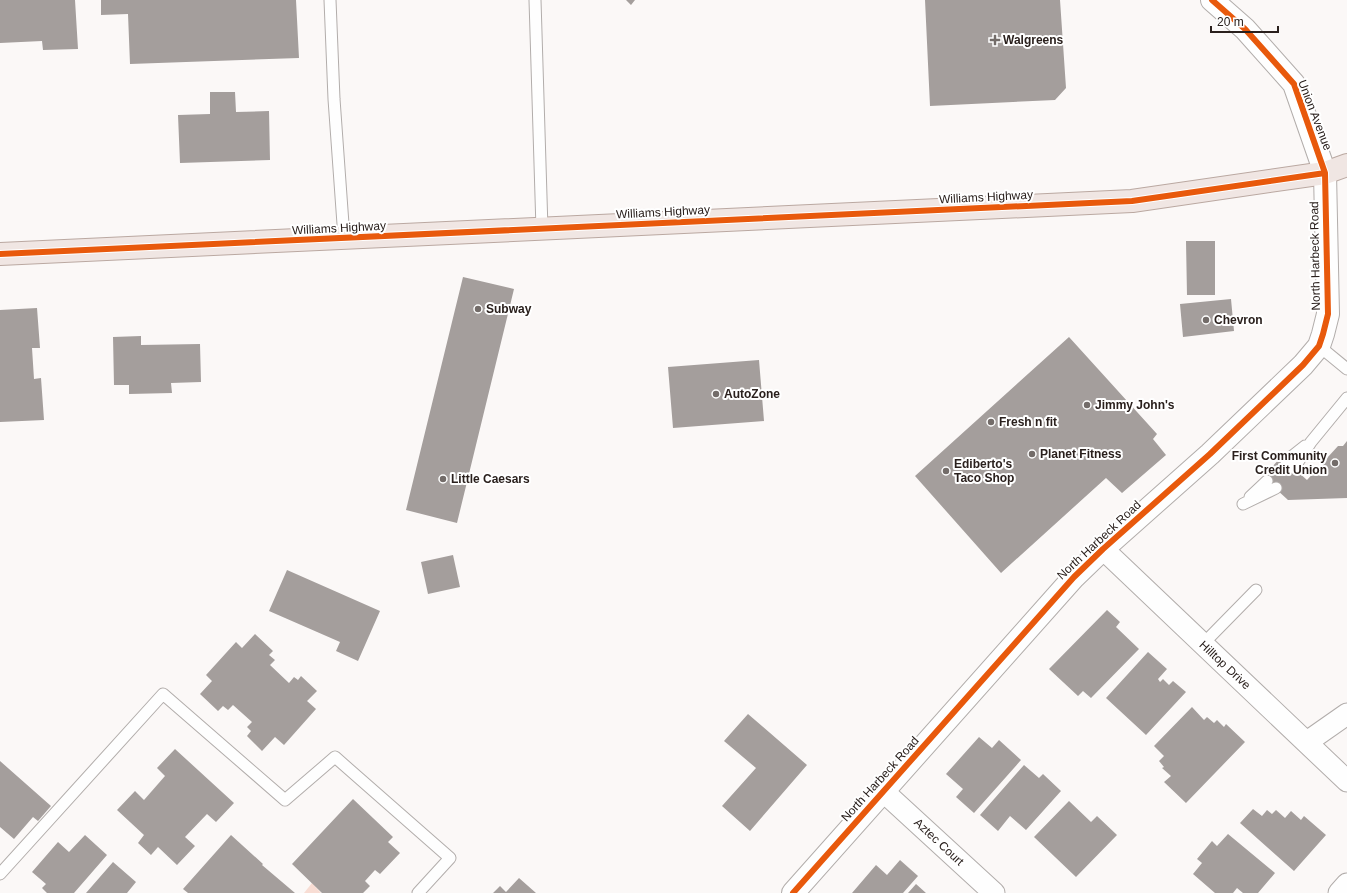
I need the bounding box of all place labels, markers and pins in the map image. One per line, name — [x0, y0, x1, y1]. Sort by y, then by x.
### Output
place label: Walgreens — [1003, 33, 1064, 47]
marker: Walgreens — [990, 35, 1000, 45]
place label: Subway — [486, 302, 532, 316]
marker: Subway — [473, 304, 483, 314]
place label: Chevron — [1214, 313, 1263, 327]
marker: Chevron — [1201, 315, 1211, 325]
place label: AutoZone — [724, 387, 780, 401]
marker: AutoZone — [711, 389, 721, 399]
place label: Jimmy John's — [1095, 398, 1175, 412]
marker: Jimmy John's — [1082, 400, 1092, 410]
place label: Fresh n fit — [999, 415, 1057, 429]
marker: Fresh n fit — [986, 417, 996, 427]
place label: Planet Fitness — [1040, 447, 1122, 461]
marker: Planet Fitness — [1027, 449, 1037, 459]
place label: First Community Credit Union — [1232, 449, 1327, 477]
place label: Ediberto's Taco Shop — [954, 457, 1014, 485]
marker: First Community Credit Union — [1330, 458, 1340, 468]
marker: Ediberto's Taco Shop — [941, 466, 951, 476]
place label: Little Caesars — [451, 472, 530, 486]
marker: Little Caesars — [438, 474, 448, 484]

